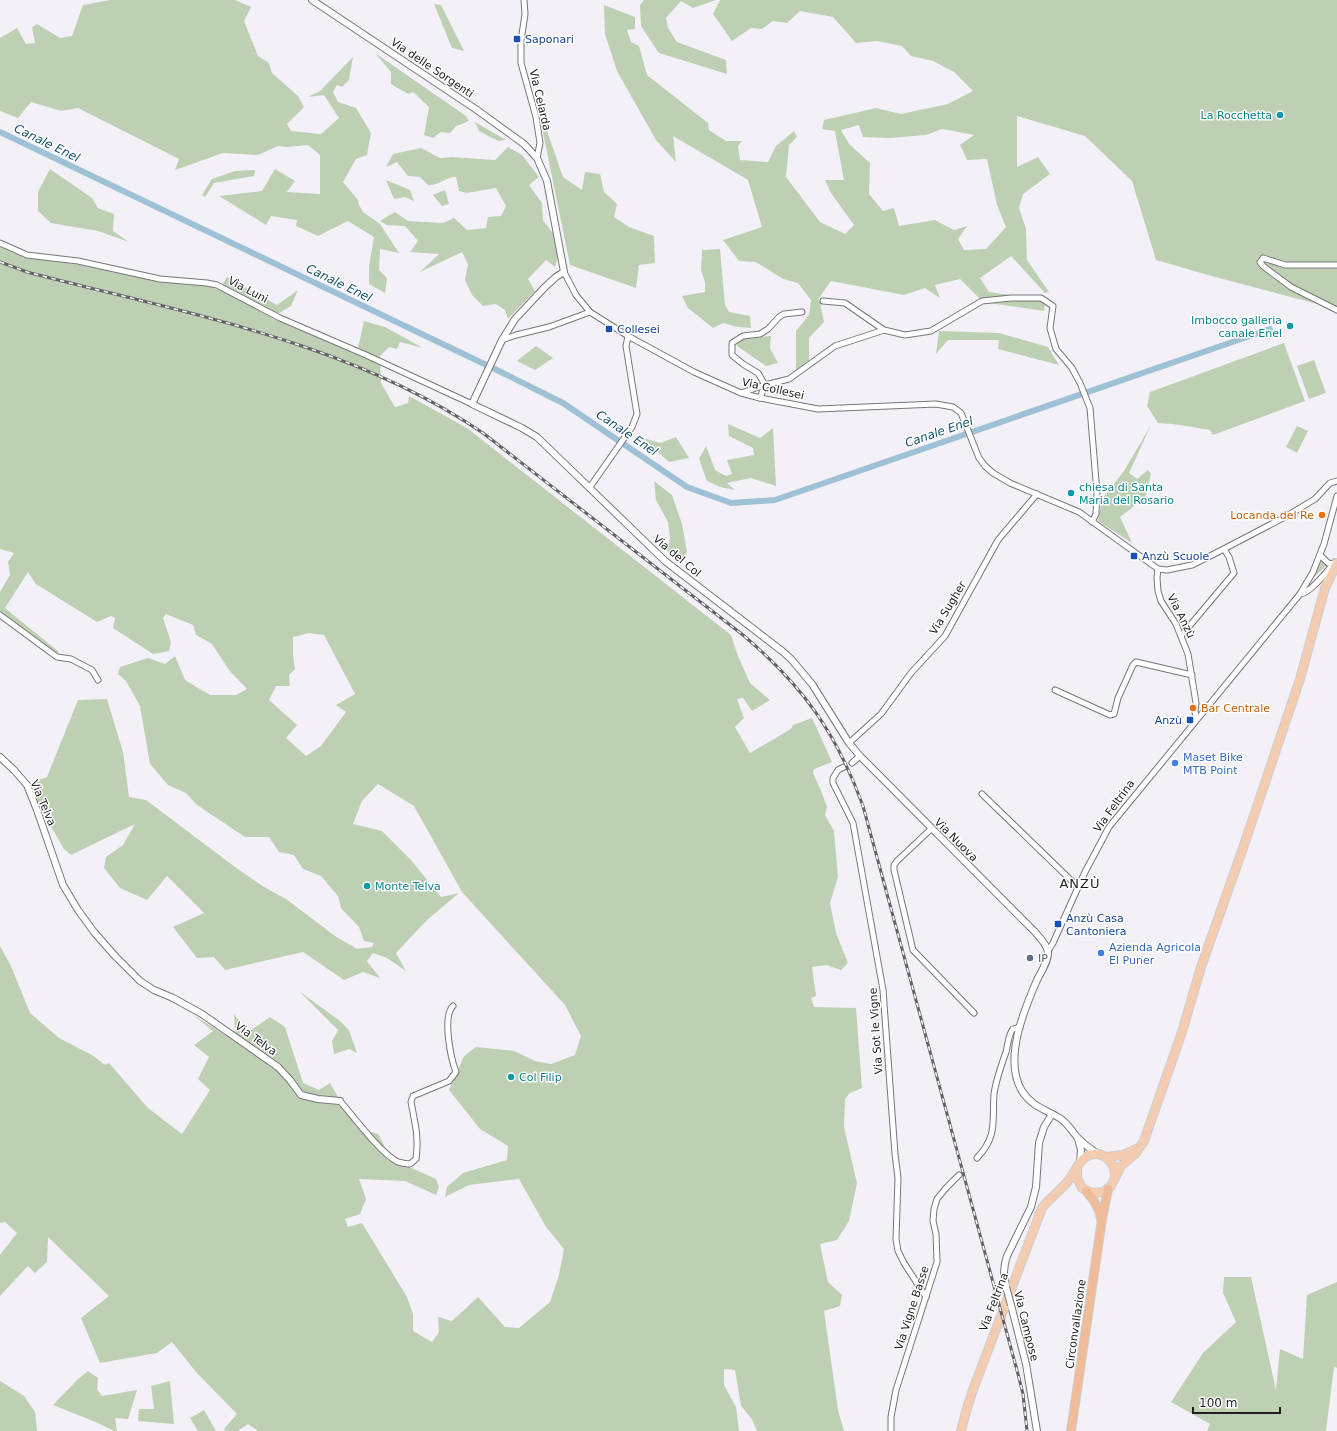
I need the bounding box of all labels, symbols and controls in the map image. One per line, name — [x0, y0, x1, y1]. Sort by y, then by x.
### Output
place label: Saponari — [525, 33, 574, 46]
marker: Saponari — [512, 34, 522, 44]
street label: Via delle Sorgenti — [388, 36, 476, 100]
street label: Via Celarda — [527, 68, 553, 132]
place label: La Rocchetta — [1201, 109, 1272, 122]
marker: La Rocchetta — [1275, 110, 1285, 120]
water label: Canale Enel — [12, 121, 83, 165]
water label: Canale Enel — [304, 261, 375, 305]
street label: Via Luni — [226, 274, 270, 306]
place label: Imbocco galleria canale Enel — [1191, 314, 1282, 340]
marker: Imbocco galleria canale Enel — [1285, 321, 1295, 331]
place label: Collesei — [617, 323, 660, 336]
marker: Collesei — [604, 324, 614, 334]
street label: Via Collesei — [741, 376, 805, 402]
water label: Canale Enel — [594, 407, 661, 459]
water label: Canale Enel — [903, 414, 976, 450]
place label: chiesa di Santa Maria del Rosario — [1079, 481, 1174, 507]
marker: chiesa di Santa Maria del Rosario — [1066, 488, 1076, 498]
place label: Locanda del Re — [1230, 509, 1314, 522]
marker: Locanda del Re — [1317, 510, 1327, 520]
street label: Via del Col — [650, 532, 704, 580]
place label: Anzù Scuole — [1142, 550, 1210, 563]
marker: Anzù Scuole — [1129, 551, 1139, 561]
street label: Via Sugher — [927, 579, 969, 637]
street label: Via Anzù — [1164, 592, 1198, 640]
place label: Bar Centrale — [1201, 702, 1270, 715]
marker: Bar Centrale — [1188, 703, 1198, 713]
place label: Anzù — [1155, 714, 1182, 727]
marker: Anzù — [1185, 715, 1195, 725]
place label: Maset Bike MTB Point — [1183, 751, 1243, 777]
marker: Maset Bike MTB Point — [1170, 758, 1180, 768]
street label: Via Feltrina — [1091, 777, 1137, 835]
street label: Via Telva — [28, 778, 58, 828]
street label: Via Nuova — [932, 816, 980, 864]
district label: ANZÙ — [1059, 876, 1101, 891]
place label: Monte Telva — [375, 880, 441, 893]
marker: Monte Telva — [362, 881, 372, 891]
place label: Anzù Casa Cantoniera — [1066, 912, 1127, 938]
marker: Anzù Casa Cantoniera — [1053, 919, 1063, 929]
place label: Azienda Agricola El Puner — [1109, 941, 1201, 967]
marker: Azienda Agricola El Puner — [1096, 948, 1106, 958]
place label: IP — [1038, 952, 1048, 965]
marker: IP — [1025, 953, 1035, 963]
street label: Via Sot le Vigne — [866, 987, 886, 1075]
street label: Via Telva — [233, 1019, 279, 1059]
place label: Col Filip — [519, 1071, 562, 1084]
marker: Col Filip — [506, 1072, 516, 1082]
street label: Via Vigne Basse — [892, 1264, 932, 1352]
street label: Via Feltrina — [977, 1271, 1011, 1333]
street label: Circonvallazione — [1063, 1278, 1089, 1370]
street label: Via Campose — [1011, 1290, 1041, 1363]
scale bar — [1193, 1389, 1280, 1415]
text: 100 m — [1199, 1396, 1237, 1410]

